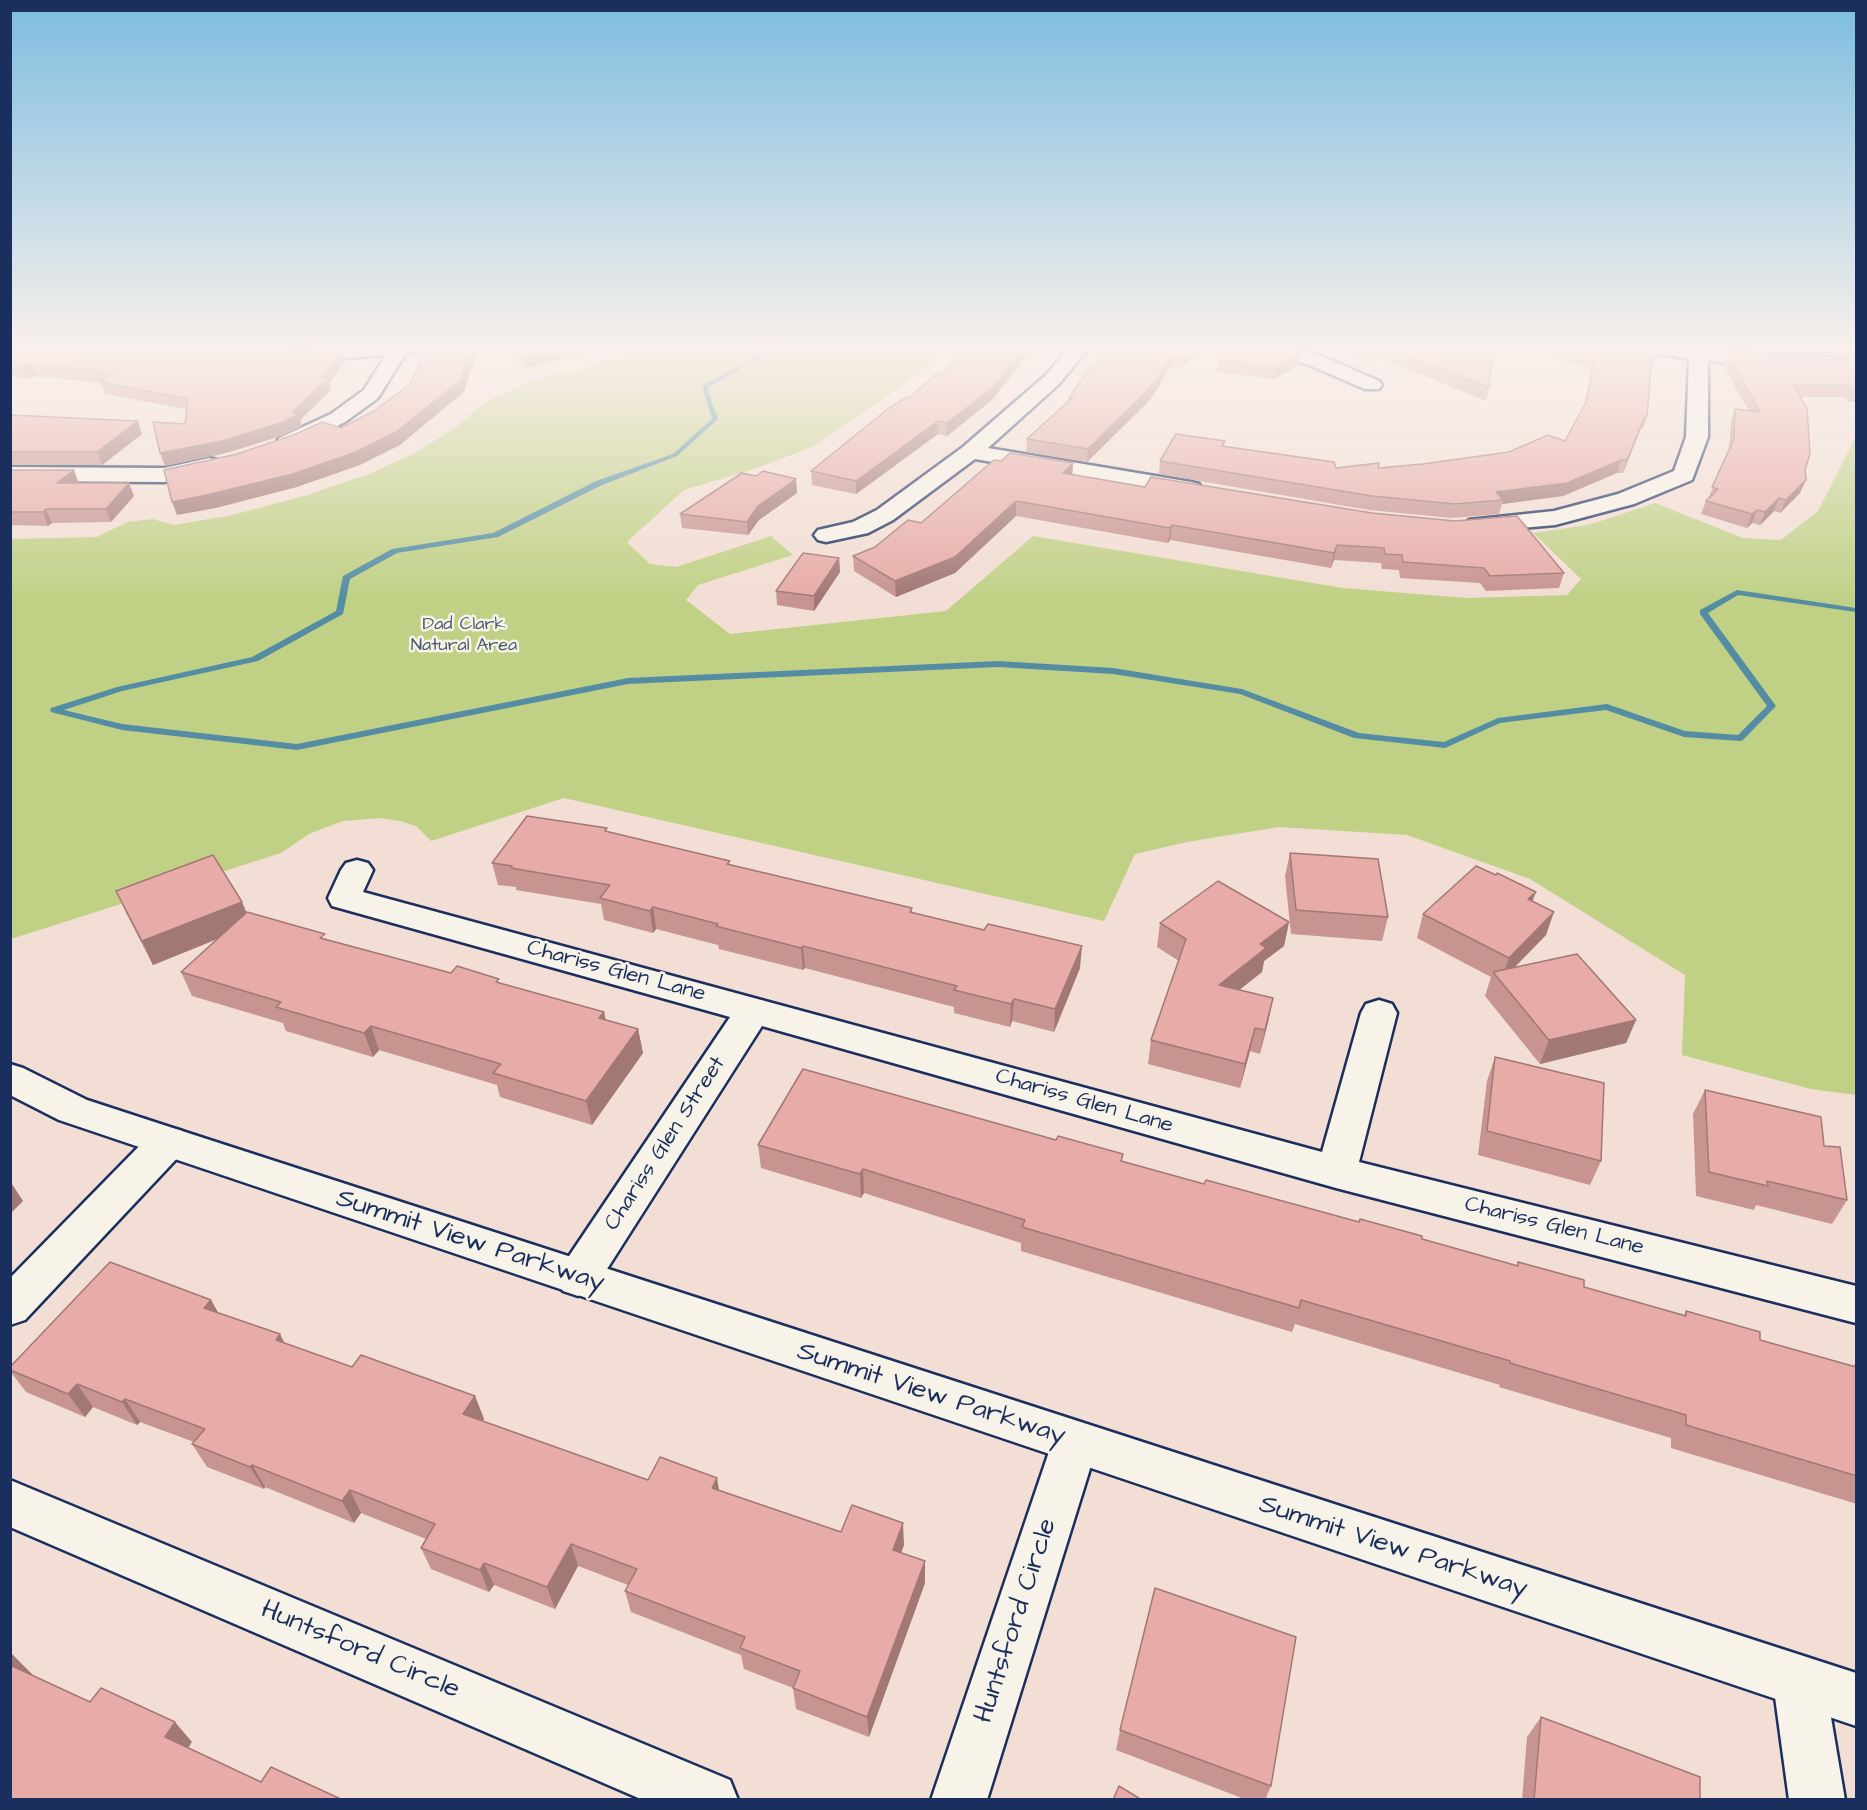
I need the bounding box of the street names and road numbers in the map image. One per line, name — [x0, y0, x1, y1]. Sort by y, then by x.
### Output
street label: Chariss Glen Lane — [524, 935, 708, 1009]
street label: Chariss Glen Street — [600, 1052, 732, 1236]
street label: Chariss Glen Lane — [992, 1064, 1176, 1140]
street label: Summit View Parkway — [332, 1183, 608, 1301]
street label: Chariss Glen Lane — [1462, 1192, 1646, 1262]
street label: Summit View Parkway — [793, 1336, 1069, 1454]
street label: Summit View Parkway — [1255, 1489, 1531, 1607]
street label: Huntsford Circle — [969, 1515, 1065, 1727]
street label: Huntsford Circle — [256, 1595, 464, 1707]

